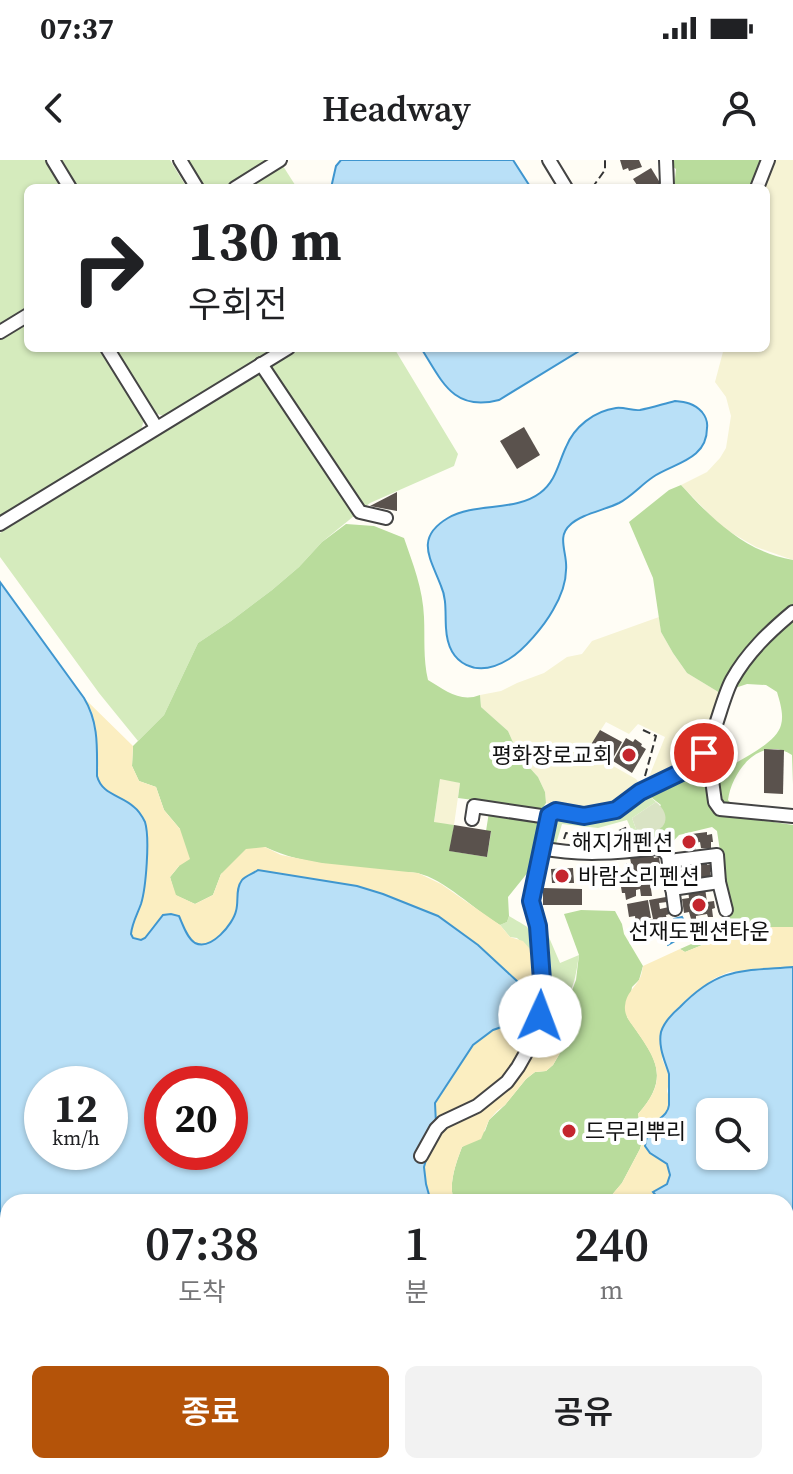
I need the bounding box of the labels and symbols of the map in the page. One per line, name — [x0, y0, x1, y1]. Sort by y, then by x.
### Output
pin — [670, 719, 738, 787]
place label: 평화장로교회 — [492, 740, 613, 770]
marker: 평화장로교회 — [620, 746, 638, 764]
place label: 해지개펜션 — [572, 827, 673, 857]
marker: 해지개펜션 — [680, 833, 698, 851]
place label: 바람소리펜션 — [578, 861, 699, 891]
marker: 바람소리펜션 — [553, 867, 571, 885]
marker: 선재도펜션타운 — [690, 896, 708, 914]
place label: 선재도펜션타운 — [628, 916, 770, 946]
position arrow — [498, 974, 582, 1058]
speed limit sign: 20 — [144, 1066, 248, 1170]
place label: 드무리뿌리 — [585, 1116, 686, 1146]
marker: 드무리뿌리 — [560, 1122, 578, 1140]

